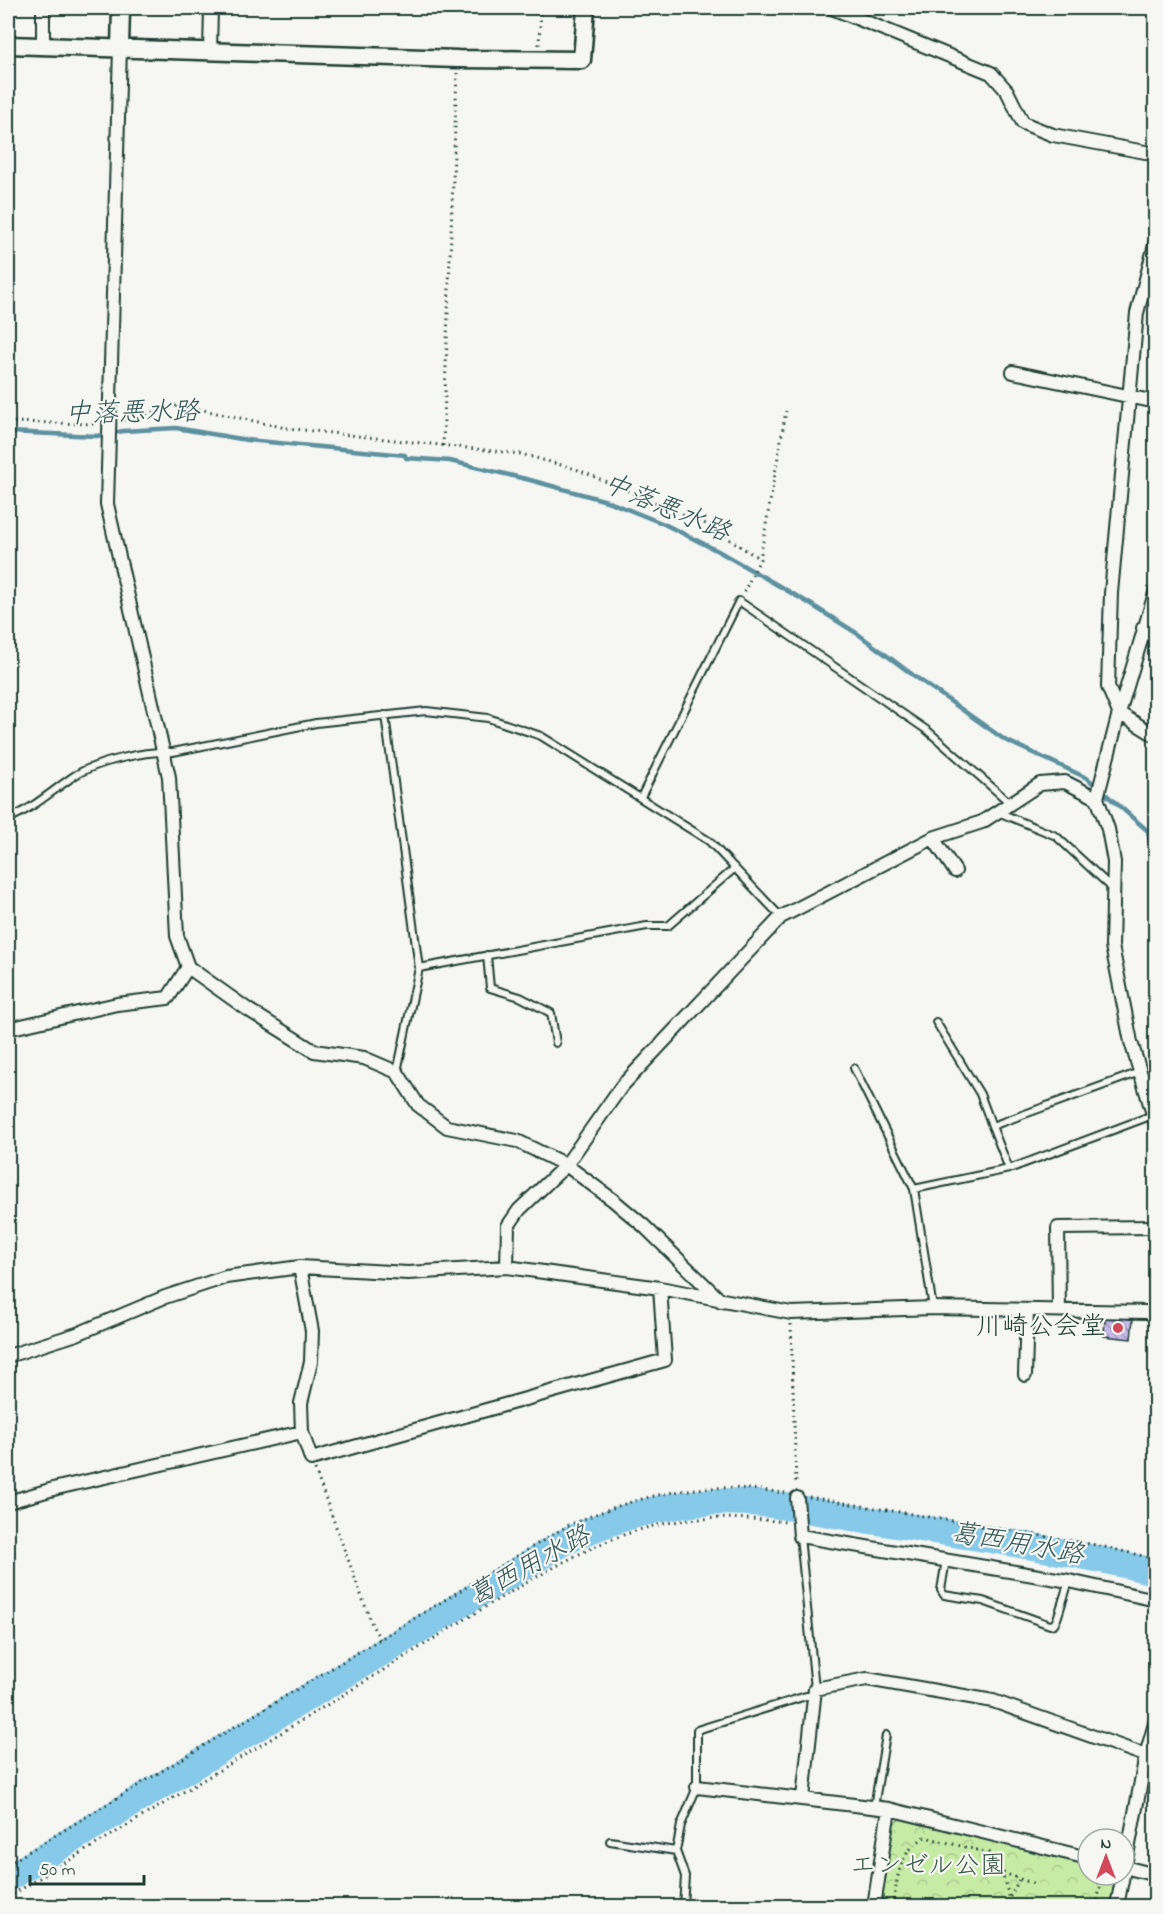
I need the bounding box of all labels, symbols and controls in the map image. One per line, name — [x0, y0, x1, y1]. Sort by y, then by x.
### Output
water label: 中落悪水路 — [64, 393, 202, 435]
water label: 中落悪水路 — [596, 465, 738, 554]
place label: 川崎公会堂 — [976, 1309, 1106, 1347]
marker: 川崎公会堂 — [1111, 1321, 1125, 1335]
water label: 葛西用水路 — [947, 1514, 1089, 1576]
water label: 葛西用水路 — [462, 1516, 600, 1617]
north arrow — [1076, 1827, 1136, 1887]
text: N — [1101, 1832, 1112, 1856]
scale bar — [30, 1848, 144, 1886]
park label: エンゼル公園 — [850, 1848, 1006, 1886]
text: 50 m — [39, 1858, 76, 1884]

